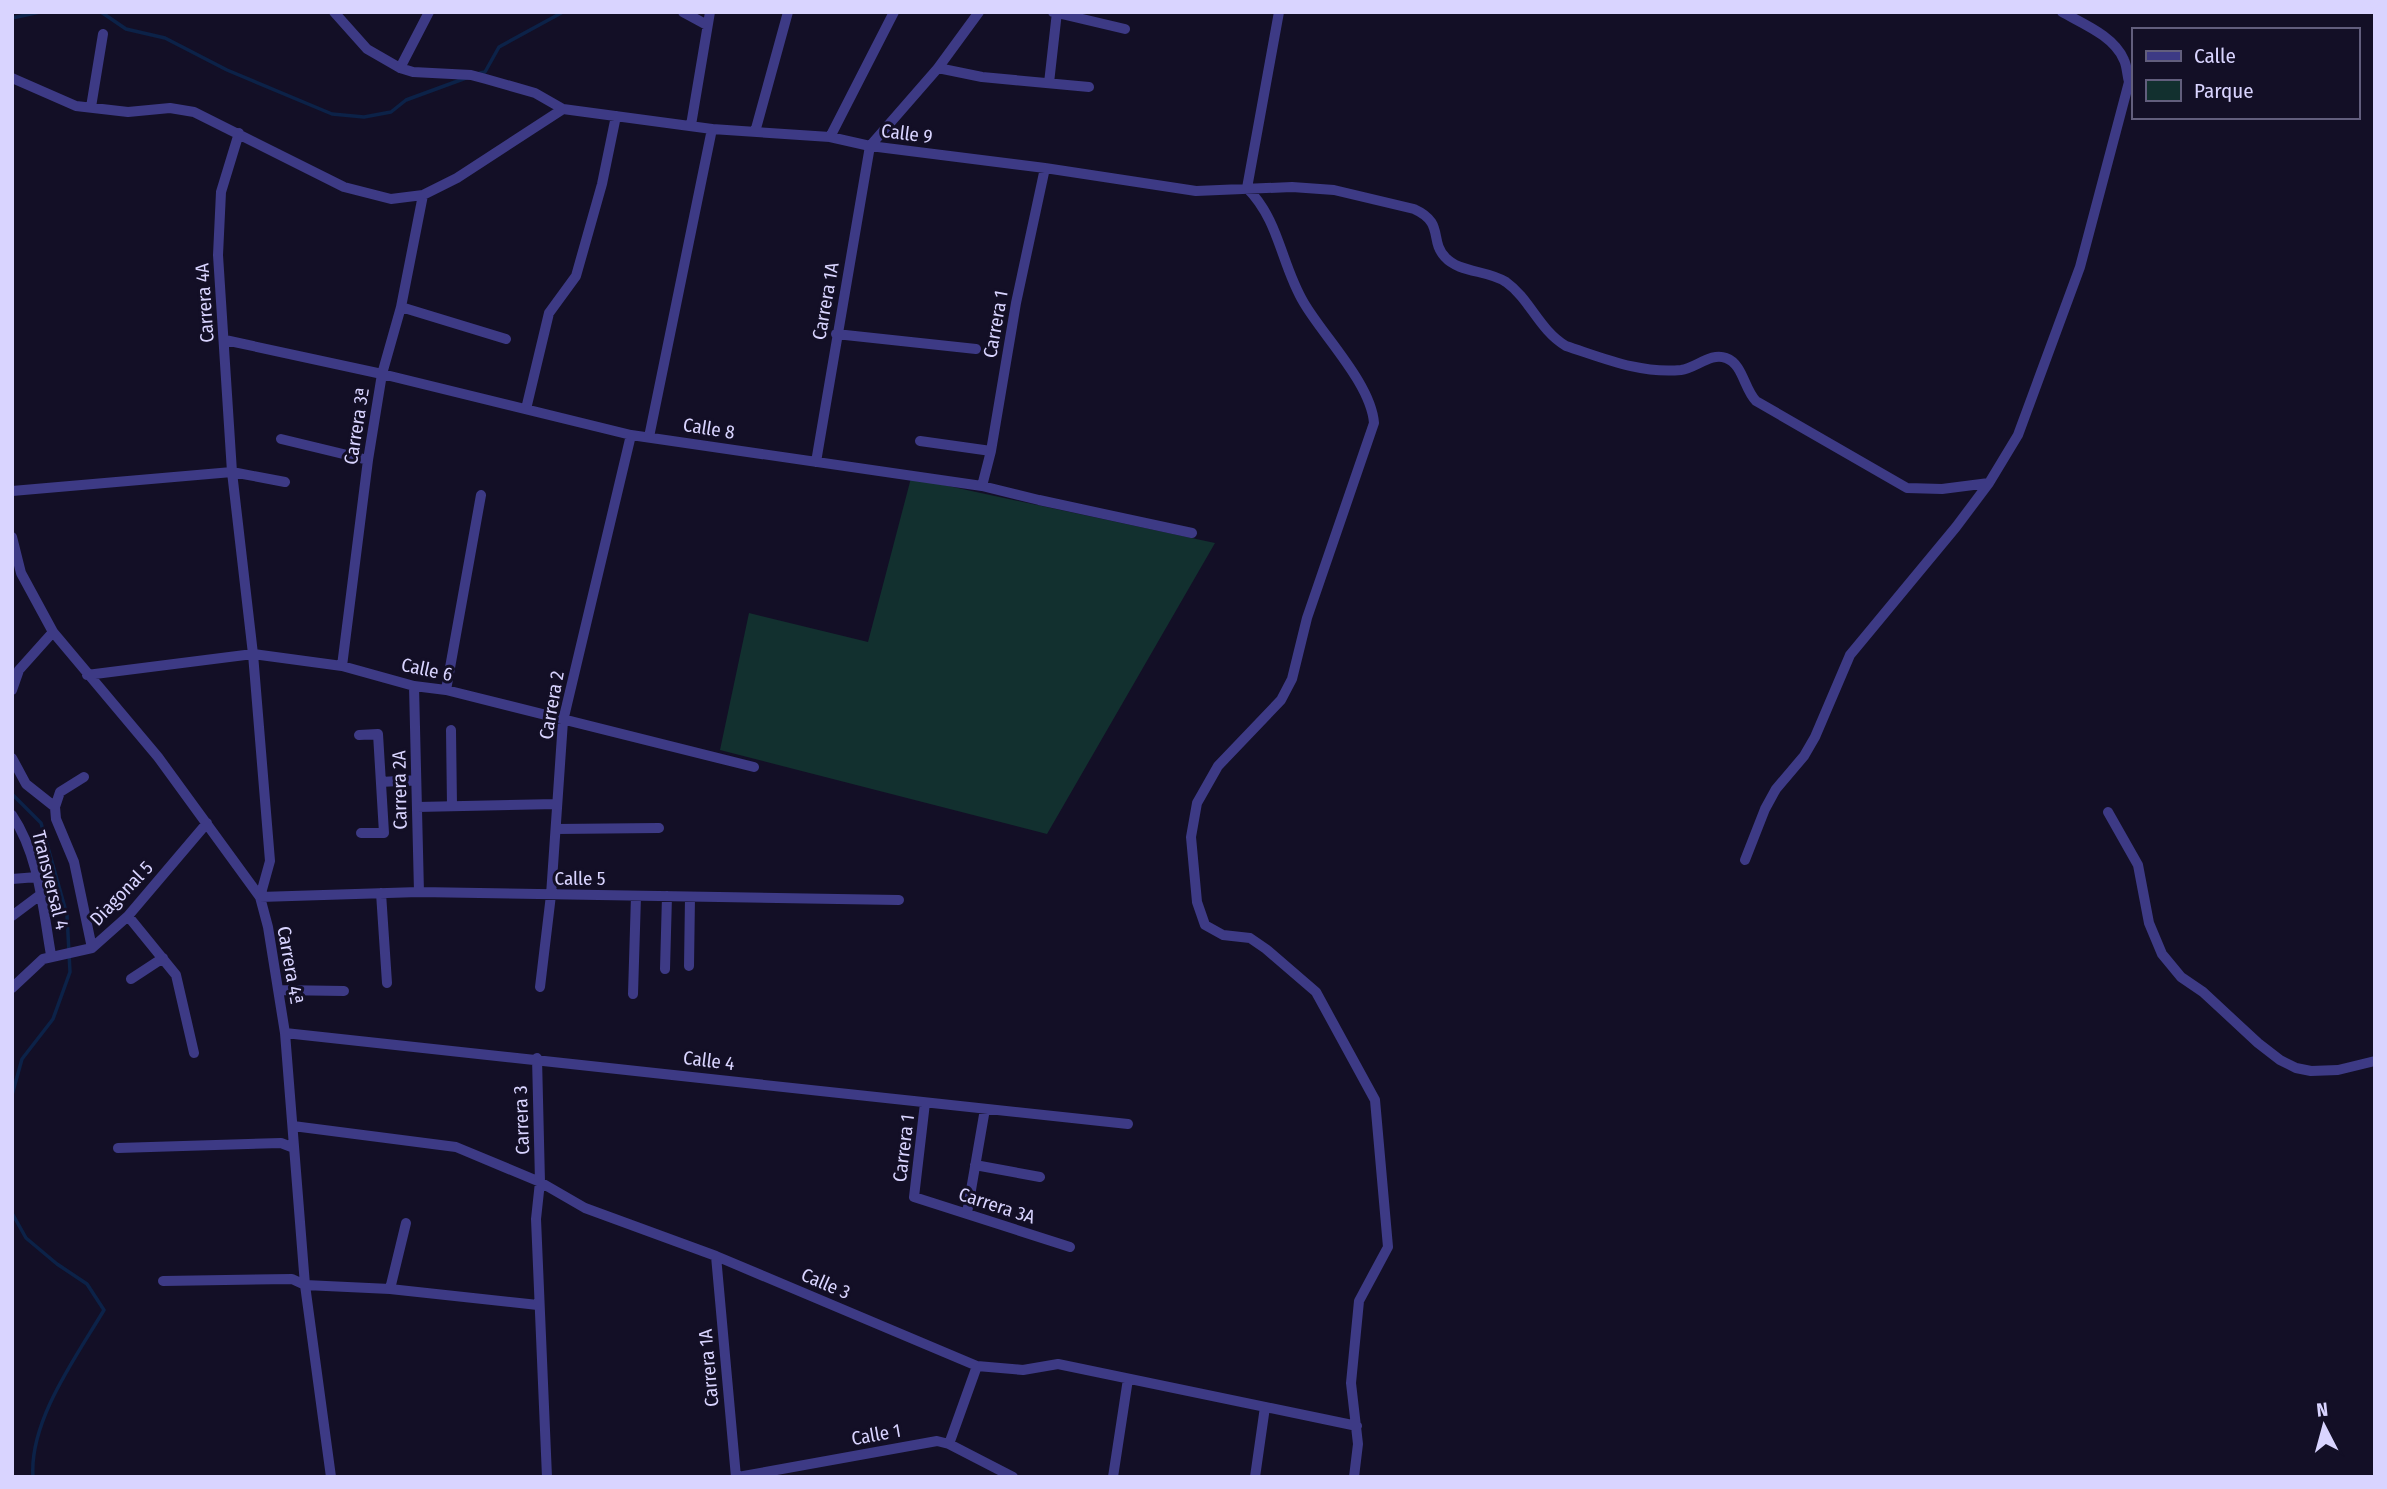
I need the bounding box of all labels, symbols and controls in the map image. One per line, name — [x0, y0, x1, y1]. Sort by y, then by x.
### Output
legend — [2132, 28, 2359, 119]
text: Calle — [2194, 43, 2236, 69]
text: Parque — [2194, 78, 2254, 104]
street label: Calle 9 — [880, 119, 934, 148]
street label: Carrera 1A — [807, 261, 844, 342]
street label: Carrera 4A — [190, 262, 219, 344]
street label: Carrera 1 — [978, 289, 1013, 360]
street label: Carrera 3ª — [339, 386, 374, 466]
street label: Calle 8 — [682, 413, 736, 444]
street label: Calle 6 — [399, 653, 455, 686]
street label: Carrera 2 — [534, 669, 569, 741]
street label: Carrera 2A — [387, 750, 412, 830]
street label: Transversal 4 — [27, 828, 74, 932]
street label: Diagonal 5 — [85, 856, 158, 930]
street label: Calle 5 — [554, 867, 606, 890]
street label: Carrera 4ª — [272, 924, 309, 1006]
street label: Calle 4 — [682, 1046, 736, 1075]
street label: Carrera 3 — [509, 1085, 534, 1155]
street label: Carrera 1 — [888, 1113, 919, 1183]
street label: Carrera 3A — [956, 1182, 1038, 1229]
street label: Calle 3 — [798, 1263, 854, 1304]
street label: Carrera 1A — [694, 1328, 723, 1408]
north arrow — [2289, 1391, 2359, 1461]
text: N — [2315, 1398, 2329, 1422]
street label: Calle 1 — [850, 1419, 903, 1450]

